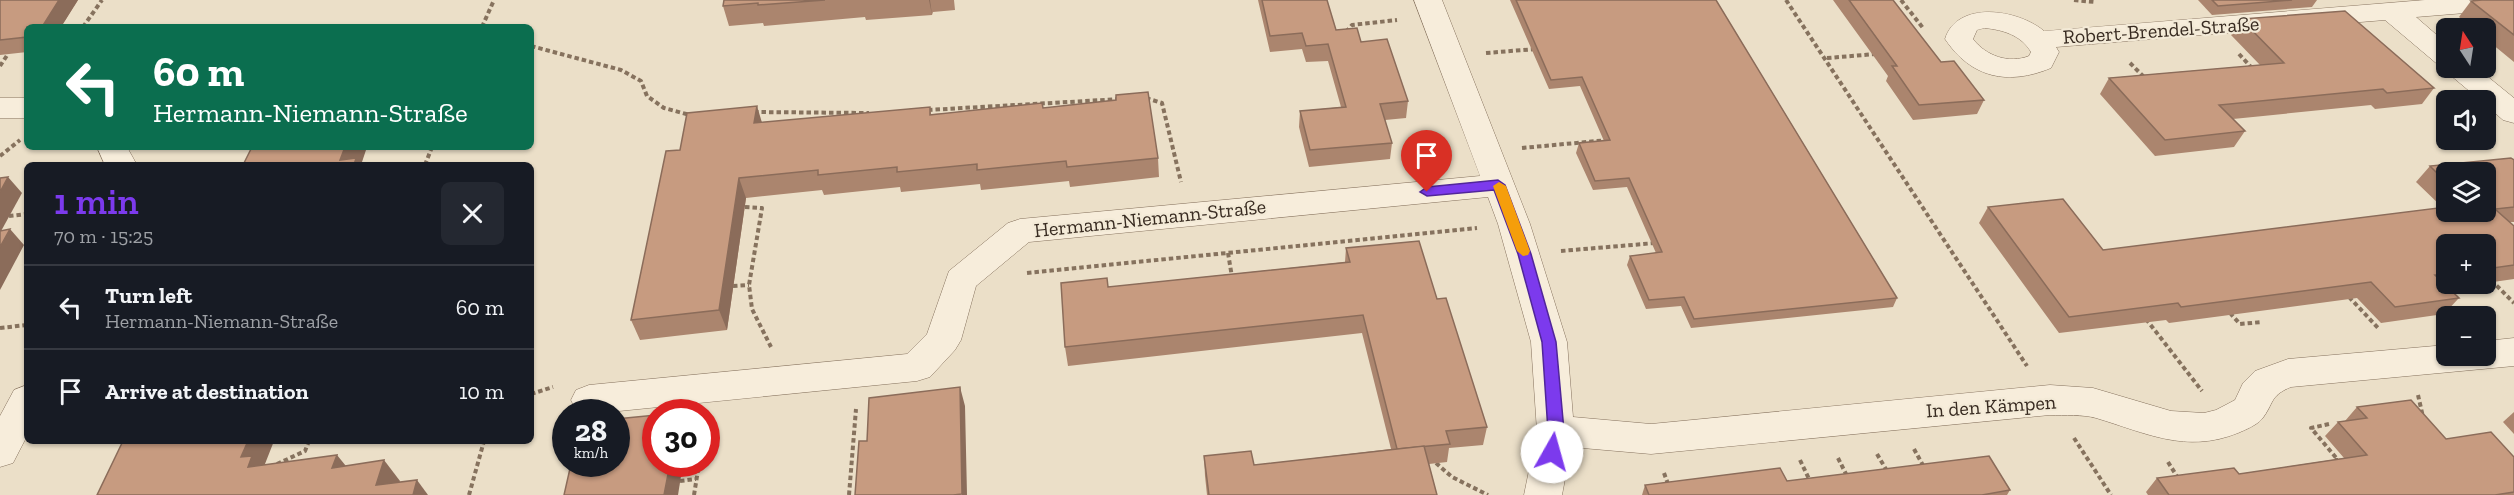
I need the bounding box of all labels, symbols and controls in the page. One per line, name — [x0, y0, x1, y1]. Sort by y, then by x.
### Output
street label: Robert-Brendel-Straße — [2062, 11, 2260, 49]
north arrow — [2436, 18, 2496, 78]
map controls — [2436, 18, 2496, 366]
text: 60 m — [153, 46, 244, 97]
icon: left — [54, 48, 132, 126]
button: sound — [2436, 90, 2496, 150]
text: Hermann-Niemann-Straße — [153, 97, 468, 129]
pin — [1401, 130, 1452, 192]
icon: arrive — [1410, 139, 1443, 172]
button: layers — [2436, 162, 2496, 222]
text: 1 min — [54, 180, 139, 223]
button: close — [441, 182, 504, 245]
street label: Hermann-Niemann-Straße — [1033, 194, 1267, 242]
text: 70 m · 15:25 — [54, 224, 153, 248]
button: + — [2436, 234, 2496, 294]
text: Turn left — [105, 282, 192, 309]
icon: left — [54, 291, 87, 324]
text: 60 m — [456, 294, 504, 321]
button: − — [2436, 306, 2496, 366]
text: Hermann-Niemann-Straße — [105, 309, 338, 333]
icon: arrive — [54, 375, 87, 408]
text: Arrive at destination — [105, 378, 308, 405]
text: 10 m — [459, 378, 504, 405]
street label: In den Kämpen — [1925, 389, 2057, 423]
speed limit sign: 30 — [642, 399, 720, 477]
text: 28 — [575, 413, 607, 449]
position arrow — [1520, 420, 1584, 484]
text: km/h — [574, 444, 608, 462]

